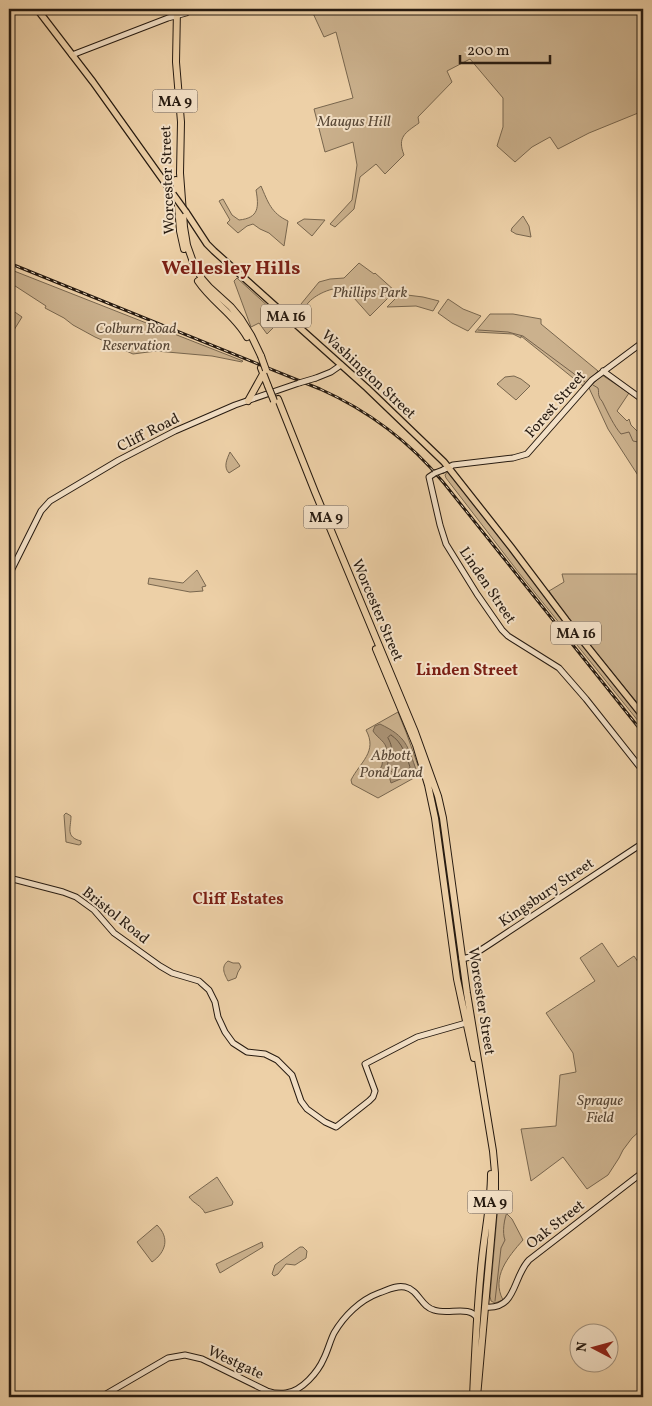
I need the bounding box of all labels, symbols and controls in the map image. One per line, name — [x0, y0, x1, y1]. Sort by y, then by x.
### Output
scale bar — [460, 32, 550, 64]
text: 200 m — [467, 41, 510, 62]
road number: MA 9 — [152, 90, 198, 112]
park label: Maugus Hill — [316, 112, 391, 133]
street label: Worcester Street — [156, 125, 181, 235]
district label: Wellesley Hills — [162, 255, 300, 283]
park label: Phillips Park — [333, 283, 407, 304]
road number: MA 16 — [261, 304, 311, 328]
park label: Colburn Road Reservation — [96, 319, 176, 357]
street label: Washington Street — [316, 326, 420, 424]
street label: Forest Street — [521, 367, 591, 443]
street label: Cliff Road — [114, 409, 183, 458]
road number: MA 9 — [304, 506, 348, 528]
street label: Linden Street — [453, 543, 520, 628]
street label: Worcester Street — [346, 556, 408, 665]
road number: MA 16 — [551, 622, 601, 644]
district label: Linden Street — [416, 660, 518, 682]
park label: Abbott Pond Land — [359, 746, 423, 784]
street label: Kingsbury Street — [495, 854, 599, 933]
street label: Bristol Road — [77, 883, 153, 950]
district label: Cliff Estates — [192, 889, 284, 911]
street label: Worcester Street — [462, 946, 499, 1057]
park label: Sprague Field — [577, 1091, 623, 1129]
road number: MA 9 — [468, 1190, 512, 1214]
street label: Oak Street — [522, 1196, 590, 1255]
north arrow — [570, 1324, 620, 1374]
street label: Westgate — [204, 1341, 267, 1386]
text: N — [573, 1341, 593, 1353]

